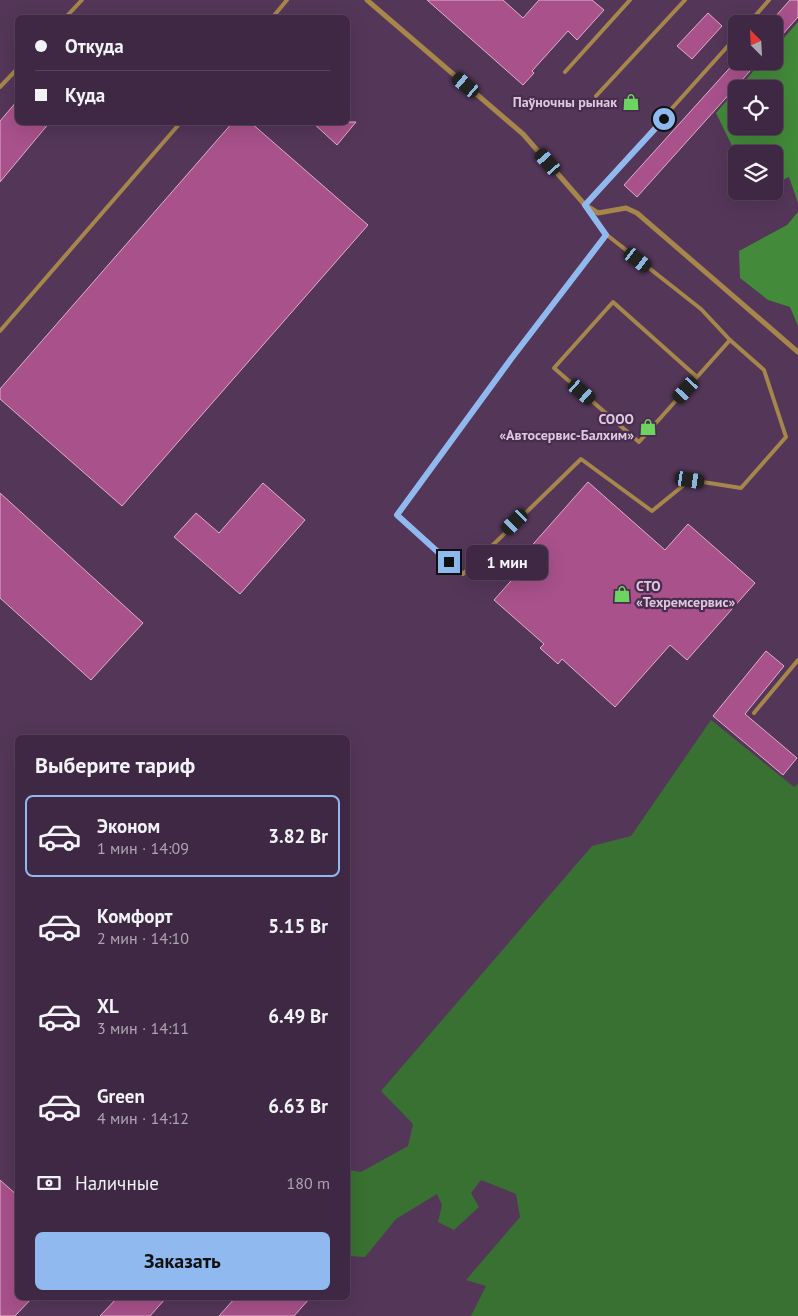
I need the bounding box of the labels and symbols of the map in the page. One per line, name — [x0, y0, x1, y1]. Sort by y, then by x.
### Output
north arrow — [728, 15, 782, 70]
car — [449, 70, 482, 100]
shop icon: Паўночны рынак — [621, 92, 641, 112]
place label: Паўночны рынак — [513, 93, 617, 111]
route start — [653, 108, 675, 130]
car — [532, 146, 563, 178]
car — [621, 245, 654, 275]
car — [670, 374, 701, 406]
car — [565, 376, 598, 408]
place label: СООО «Автосервис-Балхим» — [499, 410, 634, 444]
shop icon: СООО «Автосервис-Балхим» — [638, 417, 658, 437]
car — [674, 470, 705, 490]
car — [498, 506, 531, 538]
callout: 1 мин — [466, 544, 549, 580]
route end — [438, 551, 460, 573]
place label: СТО «Техремсервис» — [636, 577, 736, 611]
shop icon: СТО «Техремсервис» — [612, 584, 632, 604]

